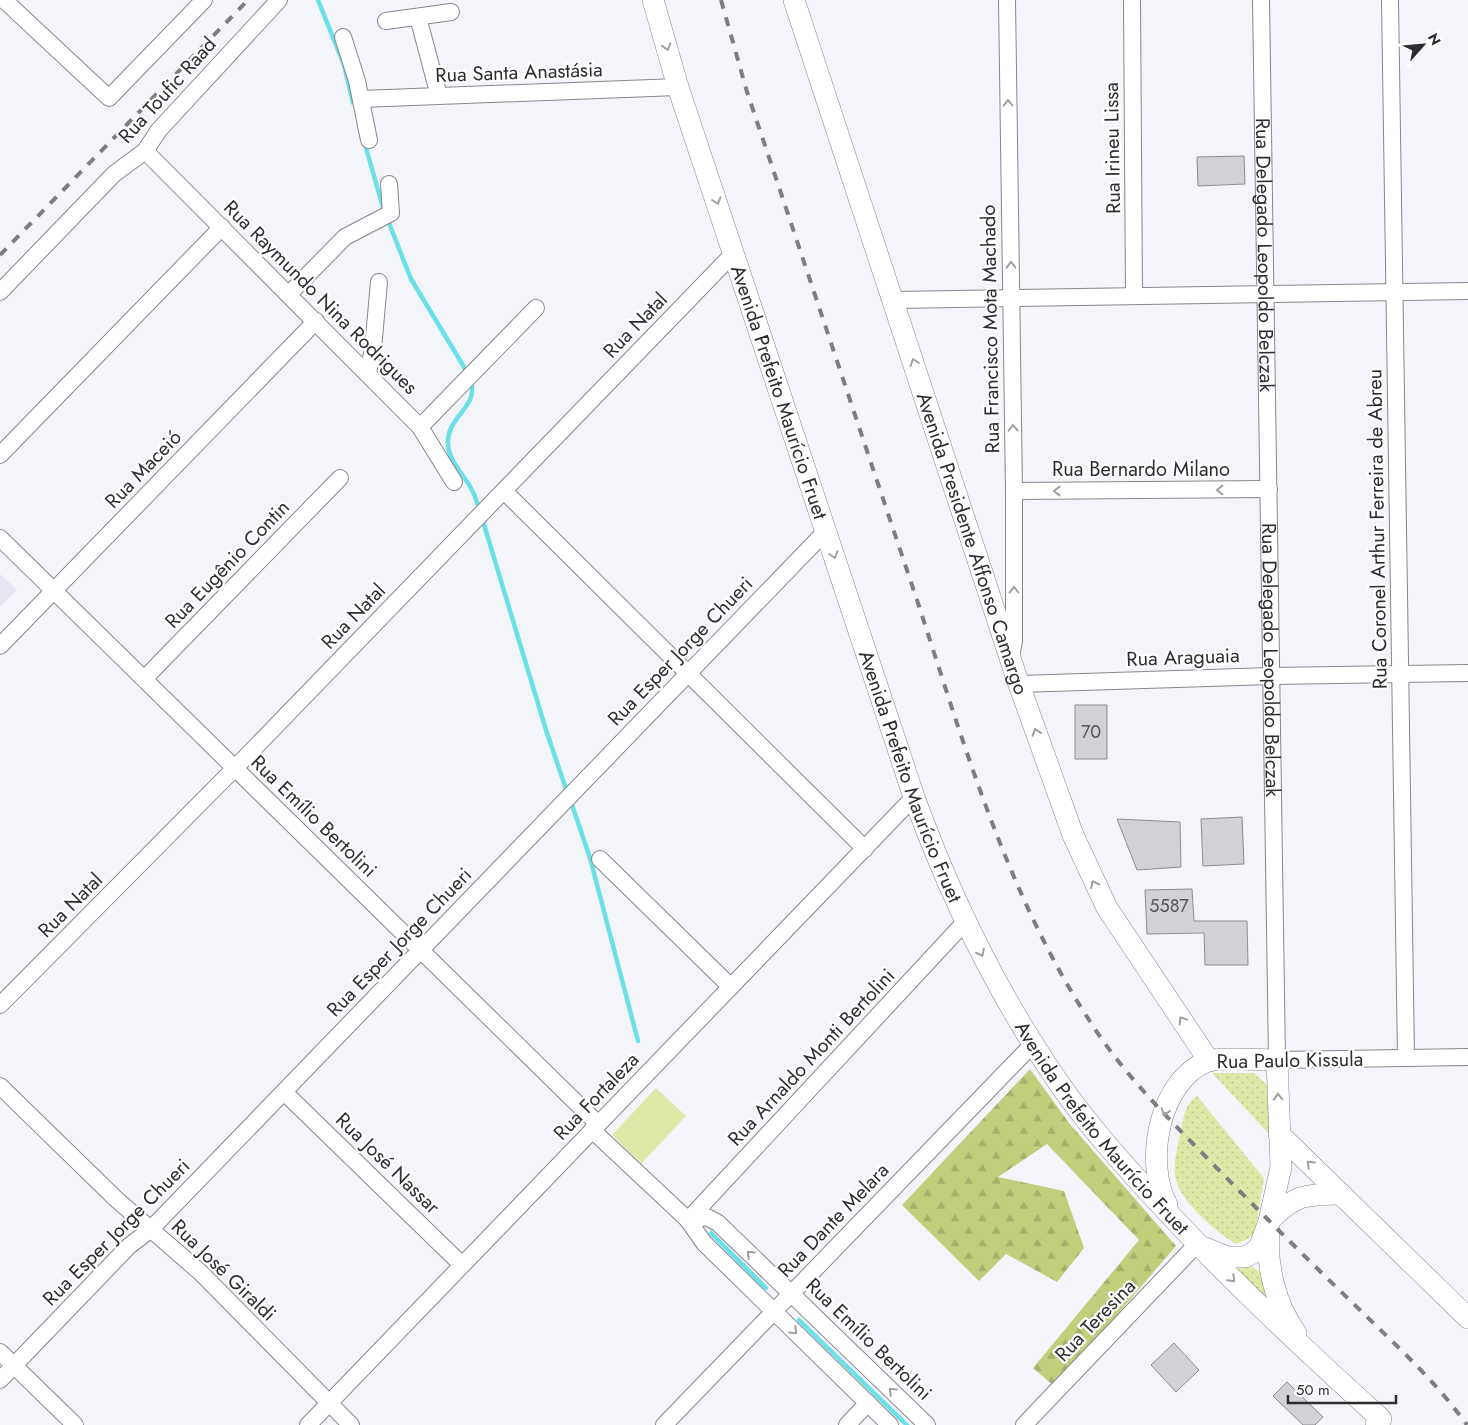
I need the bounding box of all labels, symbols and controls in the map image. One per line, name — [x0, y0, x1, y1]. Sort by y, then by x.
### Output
north arrow — [1398, 20, 1448, 70]
text: N — [1423, 30, 1446, 49]
street label: Rua Toufic Raad — [112, 31, 223, 150]
one-way arrow — [661, 42, 671, 50]
street label: Rua Santa Anastásia — [435, 55, 603, 90]
street label: Rua Irineu Lissa — [1097, 82, 1128, 214]
one-way arrow — [1003, 98, 1013, 106]
street label: Rua Delegado Leopoldo Belczak — [1248, 118, 1281, 393]
street label: Rua Raymundo Nina Rodrigues — [217, 194, 424, 401]
one-way arrow — [711, 197, 721, 205]
street label: Rua Francisco Mota Machado — [974, 204, 1007, 454]
street label: Avenida Prefeito Maurício Fruet — [723, 261, 835, 523]
one-way arrow — [1006, 261, 1016, 268]
street label: Rua Natal — [597, 286, 674, 365]
one-way arrow — [910, 358, 920, 366]
street label: Rua Coronel Arthur Ferreira de Abreu — [1360, 369, 1395, 689]
street label: Avenida Presidente Affonso Camargo — [909, 389, 1035, 699]
one-way arrow — [1008, 423, 1018, 431]
street label: Rua Maceió — [99, 424, 188, 515]
street label: Rua Bernardo Milano — [1052, 455, 1230, 484]
one-way arrow — [1216, 485, 1224, 495]
one-way arrow — [1053, 486, 1061, 496]
street label: Rua Eugênio Contin — [158, 494, 296, 635]
street label: Rua Delegado Leopoldo Belczak — [1254, 523, 1287, 797]
one-way arrow — [828, 550, 838, 559]
street label: Rua Esper Jorge Chueri — [601, 570, 760, 733]
street label: Rua Natal — [315, 577, 392, 656]
one-way arrow — [1009, 586, 1019, 594]
street label: Rua Araguaia — [1126, 641, 1240, 674]
street label: Avenida Prefeito Maurício Fruet — [851, 647, 969, 908]
house number: 70 — [1081, 719, 1101, 745]
one-way arrow — [1032, 728, 1042, 737]
street label: Rua Emílio Bertolini — [244, 748, 383, 884]
street label: Rua Esper Jorge Chueri — [320, 861, 479, 1024]
street label: Rua Natal — [31, 866, 109, 944]
one-way arrow — [1090, 880, 1100, 889]
house number: 5587 — [1149, 893, 1189, 919]
one-way arrow — [975, 948, 985, 957]
street label: Rua Arnaldo Monti Bertolini — [721, 962, 902, 1153]
street label: Avenida Prefeito Maurício Fruet — [1007, 1016, 1196, 1242]
one-way arrow — [1179, 1016, 1188, 1026]
street label: Rua Paulo Kissula — [1216, 1045, 1364, 1076]
street label: Rua Fortaleza — [547, 1046, 646, 1147]
one-way arrow — [1273, 1093, 1283, 1100]
street label: Rua José Nassar — [329, 1106, 446, 1221]
one-way arrow — [1160, 1108, 1170, 1116]
street label: Rua Esper Jorge Chueri — [36, 1152, 197, 1313]
street label: Rua Dante Melara — [771, 1157, 896, 1284]
one-way arrow — [1307, 1161, 1316, 1170]
street label: Rua José Giraldi — [165, 1213, 283, 1328]
one-way arrow — [746, 1251, 755, 1260]
street label: Rua Emílio Bertolini — [799, 1271, 938, 1407]
street label: Rua Teresina — [1048, 1272, 1142, 1368]
one-way arrow — [1226, 1273, 1235, 1282]
one-way arrow — [788, 1325, 797, 1334]
scale bar — [1288, 1372, 1396, 1404]
text: 50 m — [1296, 1379, 1330, 1401]
one-way arrow — [889, 1388, 898, 1397]

